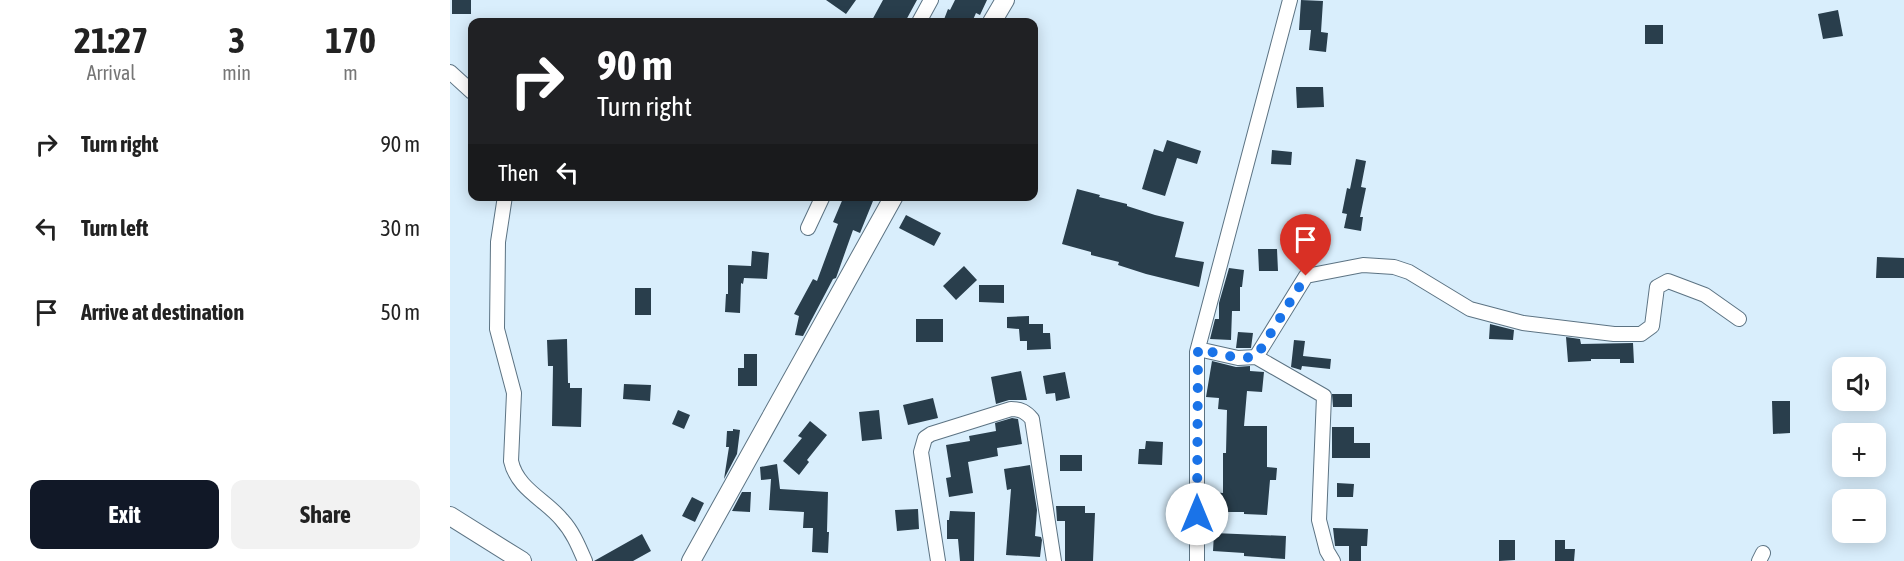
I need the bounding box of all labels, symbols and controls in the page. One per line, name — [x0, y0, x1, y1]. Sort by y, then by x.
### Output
text: 21:27 — [74, 19, 148, 61]
text: 3 — [228, 19, 245, 61]
text: 170 — [325, 19, 376, 61]
text: 90 m — [597, 41, 672, 89]
icon: right — [498, 42, 576, 120]
text: Arrival — [87, 61, 136, 84]
text: min — [222, 61, 251, 84]
text: m — [343, 61, 358, 84]
text: Turn right — [597, 91, 692, 122]
icon: right — [30, 128, 63, 161]
text: Turn right — [81, 131, 158, 157]
text: 90 m — [380, 131, 420, 157]
icon: left — [551, 156, 584, 189]
text: Then — [498, 160, 539, 186]
icon: left — [30, 212, 63, 245]
pin — [1280, 214, 1331, 276]
text: Turn left — [81, 215, 148, 241]
text: 30 m — [380, 215, 420, 241]
icon: arrive — [1289, 223, 1322, 256]
icon: arrive — [30, 296, 63, 329]
text: Arrive at destination — [81, 299, 244, 325]
text: 50 m — [380, 299, 420, 325]
map controls — [1832, 357, 1886, 543]
button: sound — [1832, 357, 1886, 411]
button: + — [1832, 423, 1886, 477]
button: Exit — [30, 480, 219, 549]
button: Share — [231, 480, 420, 549]
position arrow — [1165, 482, 1229, 546]
button: − — [1832, 489, 1886, 543]

